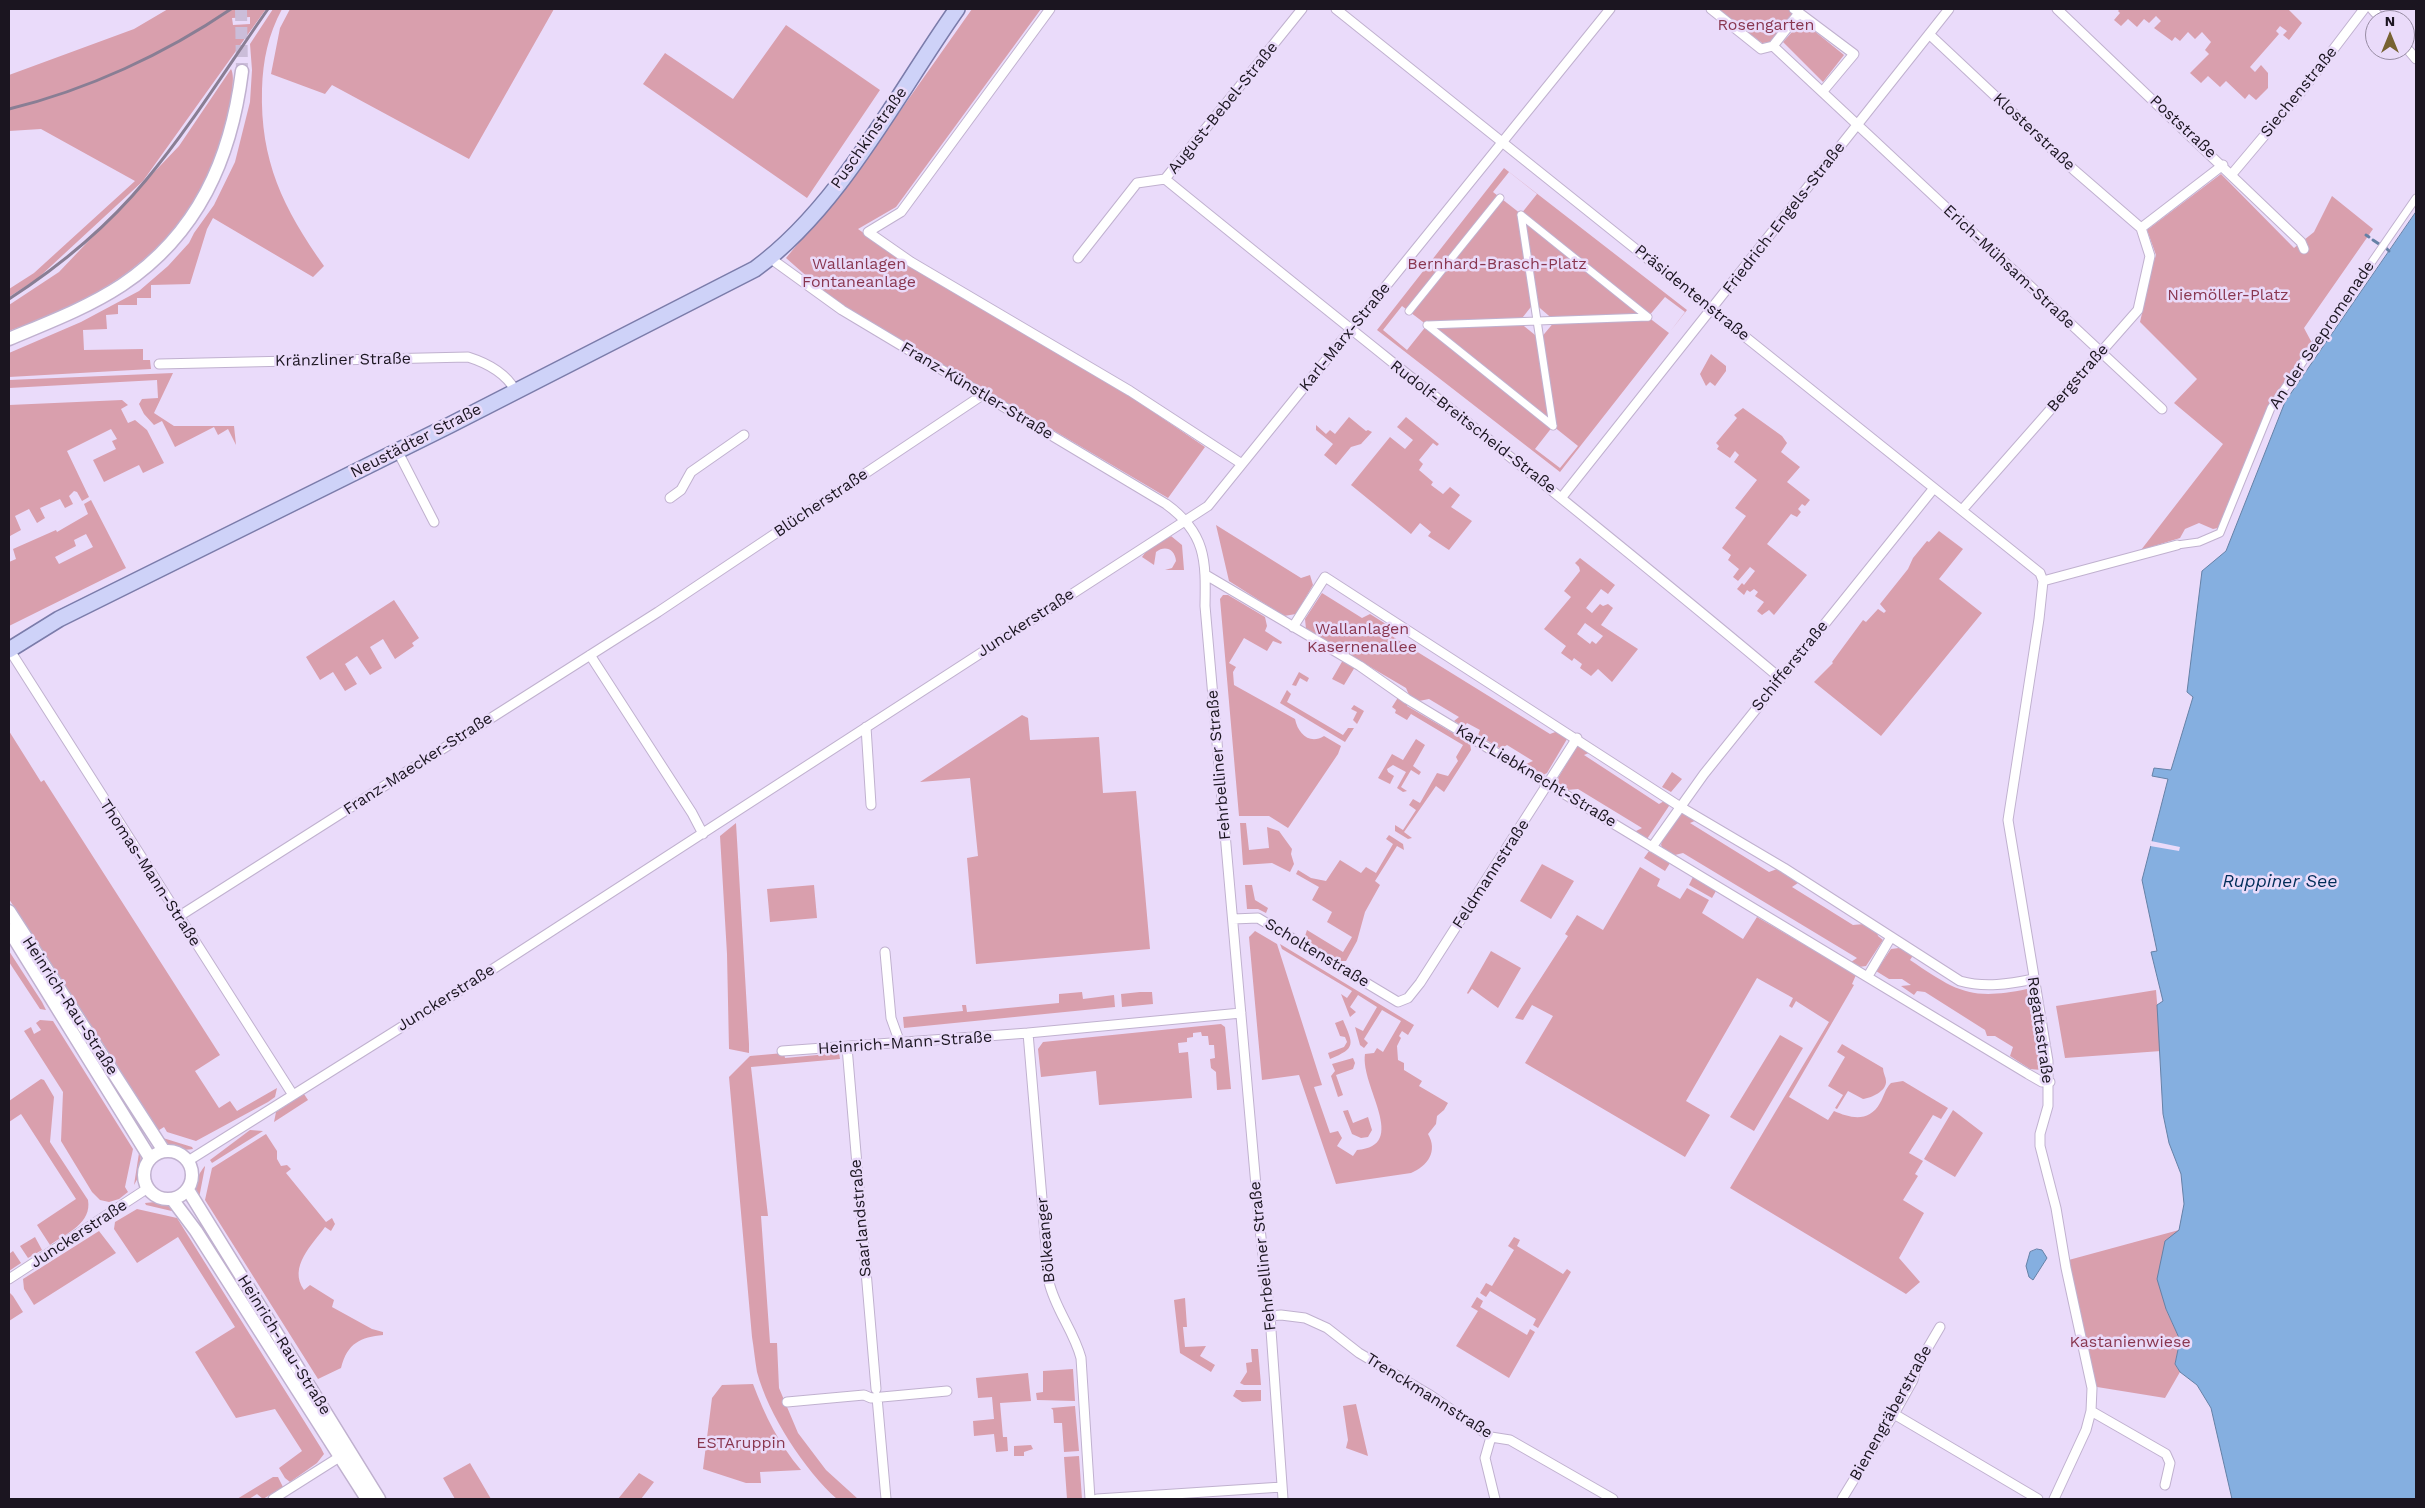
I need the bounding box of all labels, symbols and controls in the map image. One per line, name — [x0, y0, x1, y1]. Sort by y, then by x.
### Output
north arrow — [2365, 10, 2415, 60]
text: N — [2385, 13, 2395, 29]
park label: Rosengarten — [1718, 15, 1814, 35]
street label: August-Bebel-Straße — [1164, 38, 1282, 178]
street label: Siechenstraße — [2257, 43, 2341, 141]
street label: Puschkinstraße — [827, 83, 911, 193]
street label: Klosterstraße — [1989, 89, 2079, 175]
street label: Poststraße — [2146, 91, 2220, 163]
street label: Friedrich-Engels-Straße — [1719, 138, 1849, 298]
street label: Erich-Mühsam-Straße — [1939, 201, 2079, 333]
street label: Präsidentenstraße — [1631, 241, 1753, 345]
park label: Wallanlagen Fontaneanlage — [802, 254, 916, 292]
park label: Bernhard-Brasch-Platz — [1407, 254, 1587, 274]
street label: An der Seepromenade — [2265, 257, 2379, 413]
street label: Karl-Marx-Straße — [1295, 279, 1395, 395]
park label: Niemöller-Platz — [2167, 285, 2289, 305]
street label: Franz-Künstler-Straße — [897, 338, 1057, 444]
street label: Bergstraße — [2043, 340, 2113, 416]
street label: Kränzliner Straße — [275, 349, 411, 371]
street label: Rudolf-Breitscheid-Straße — [1386, 356, 1560, 498]
street label: Neustädter Straße — [347, 400, 485, 482]
street label: Blücherstraße — [770, 465, 872, 541]
street label: Junckerstraße — [974, 585, 1078, 661]
street label: Schifferstraße — [1748, 617, 1832, 715]
park label: Wallanlagen Kasernenallee — [1307, 619, 1417, 657]
street label: Fehrbelliner Straße — [1203, 689, 1235, 841]
street label: Franz-Maecker-Straße — [340, 709, 496, 819]
street label: Karl-Liebknecht-Straße — [1452, 720, 1620, 832]
street label: Thomas-Mann-Straße — [95, 796, 205, 950]
street label: Feldmannstraße — [1448, 816, 1534, 932]
water label: Ruppiner See — [2223, 871, 2337, 893]
street label: Scholtenstraße — [1261, 914, 1373, 992]
street label: Heinrich-Rau-Straße — [18, 933, 122, 1079]
street label: Junckerstraße — [394, 960, 498, 1036]
street label: Regattastraße — [2023, 975, 2057, 1085]
street label: Heinrich-Mann-Straße — [817, 1027, 993, 1059]
street label: Saarlandstraße — [846, 1158, 876, 1278]
street label: Fehrbelliner Straße — [1246, 1180, 1280, 1332]
street label: Junckerstraße — [27, 1196, 131, 1272]
street label: Bölkeanger — [1033, 1196, 1059, 1284]
street label: Heinrich-Rau-Straße — [233, 1271, 335, 1419]
park label: Kastanienwiese — [2069, 1332, 2191, 1352]
street label: Bienengräberstraße — [1846, 1342, 1936, 1484]
street label: Trenckmannstraße — [1362, 1349, 1496, 1443]
park label: ESTAruppin — [696, 1433, 786, 1453]

